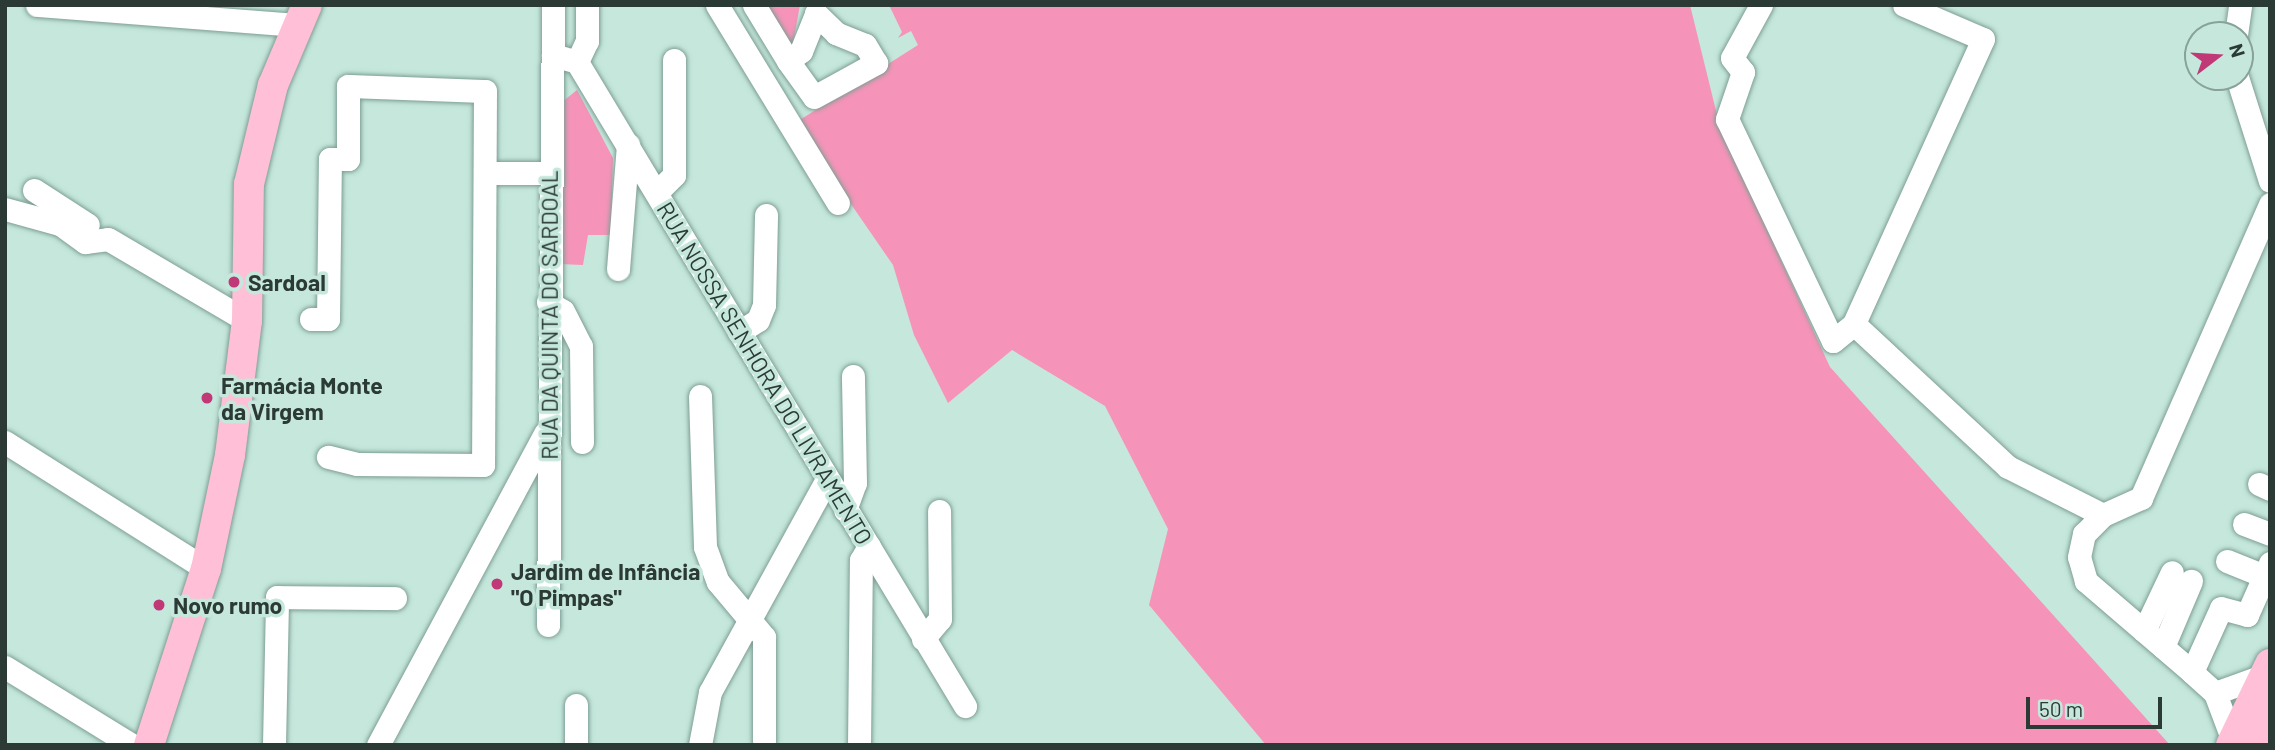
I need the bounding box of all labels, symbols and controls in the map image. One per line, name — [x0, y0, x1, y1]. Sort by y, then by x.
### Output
north arrow — [2184, 21, 2254, 91]
text: N — [2225, 41, 2250, 60]
street label: RUA DA QUINTA DO SARDOAL — [535, 170, 563, 460]
street label: RUA NOSSA SENHORA DO LIVRAMENTO — [651, 197, 879, 549]
place label: Sardoal — [248, 268, 326, 296]
marker: Sardoal — [226, 274, 242, 290]
place label: Farmácia Monte da Virgem — [221, 371, 383, 425]
marker: Farmácia Monte da Virgem — [199, 390, 215, 406]
place label: Jardim de Infância "O Pimpas" — [511, 557, 700, 611]
marker: Jardim de Infância "O Pimpas" — [489, 576, 505, 592]
place label: Novo rumo — [173, 591, 282, 619]
marker: Novo rumo — [151, 597, 167, 613]
scale bar — [2030, 684, 2166, 728]
text: 50 m — [2039, 696, 2083, 721]

